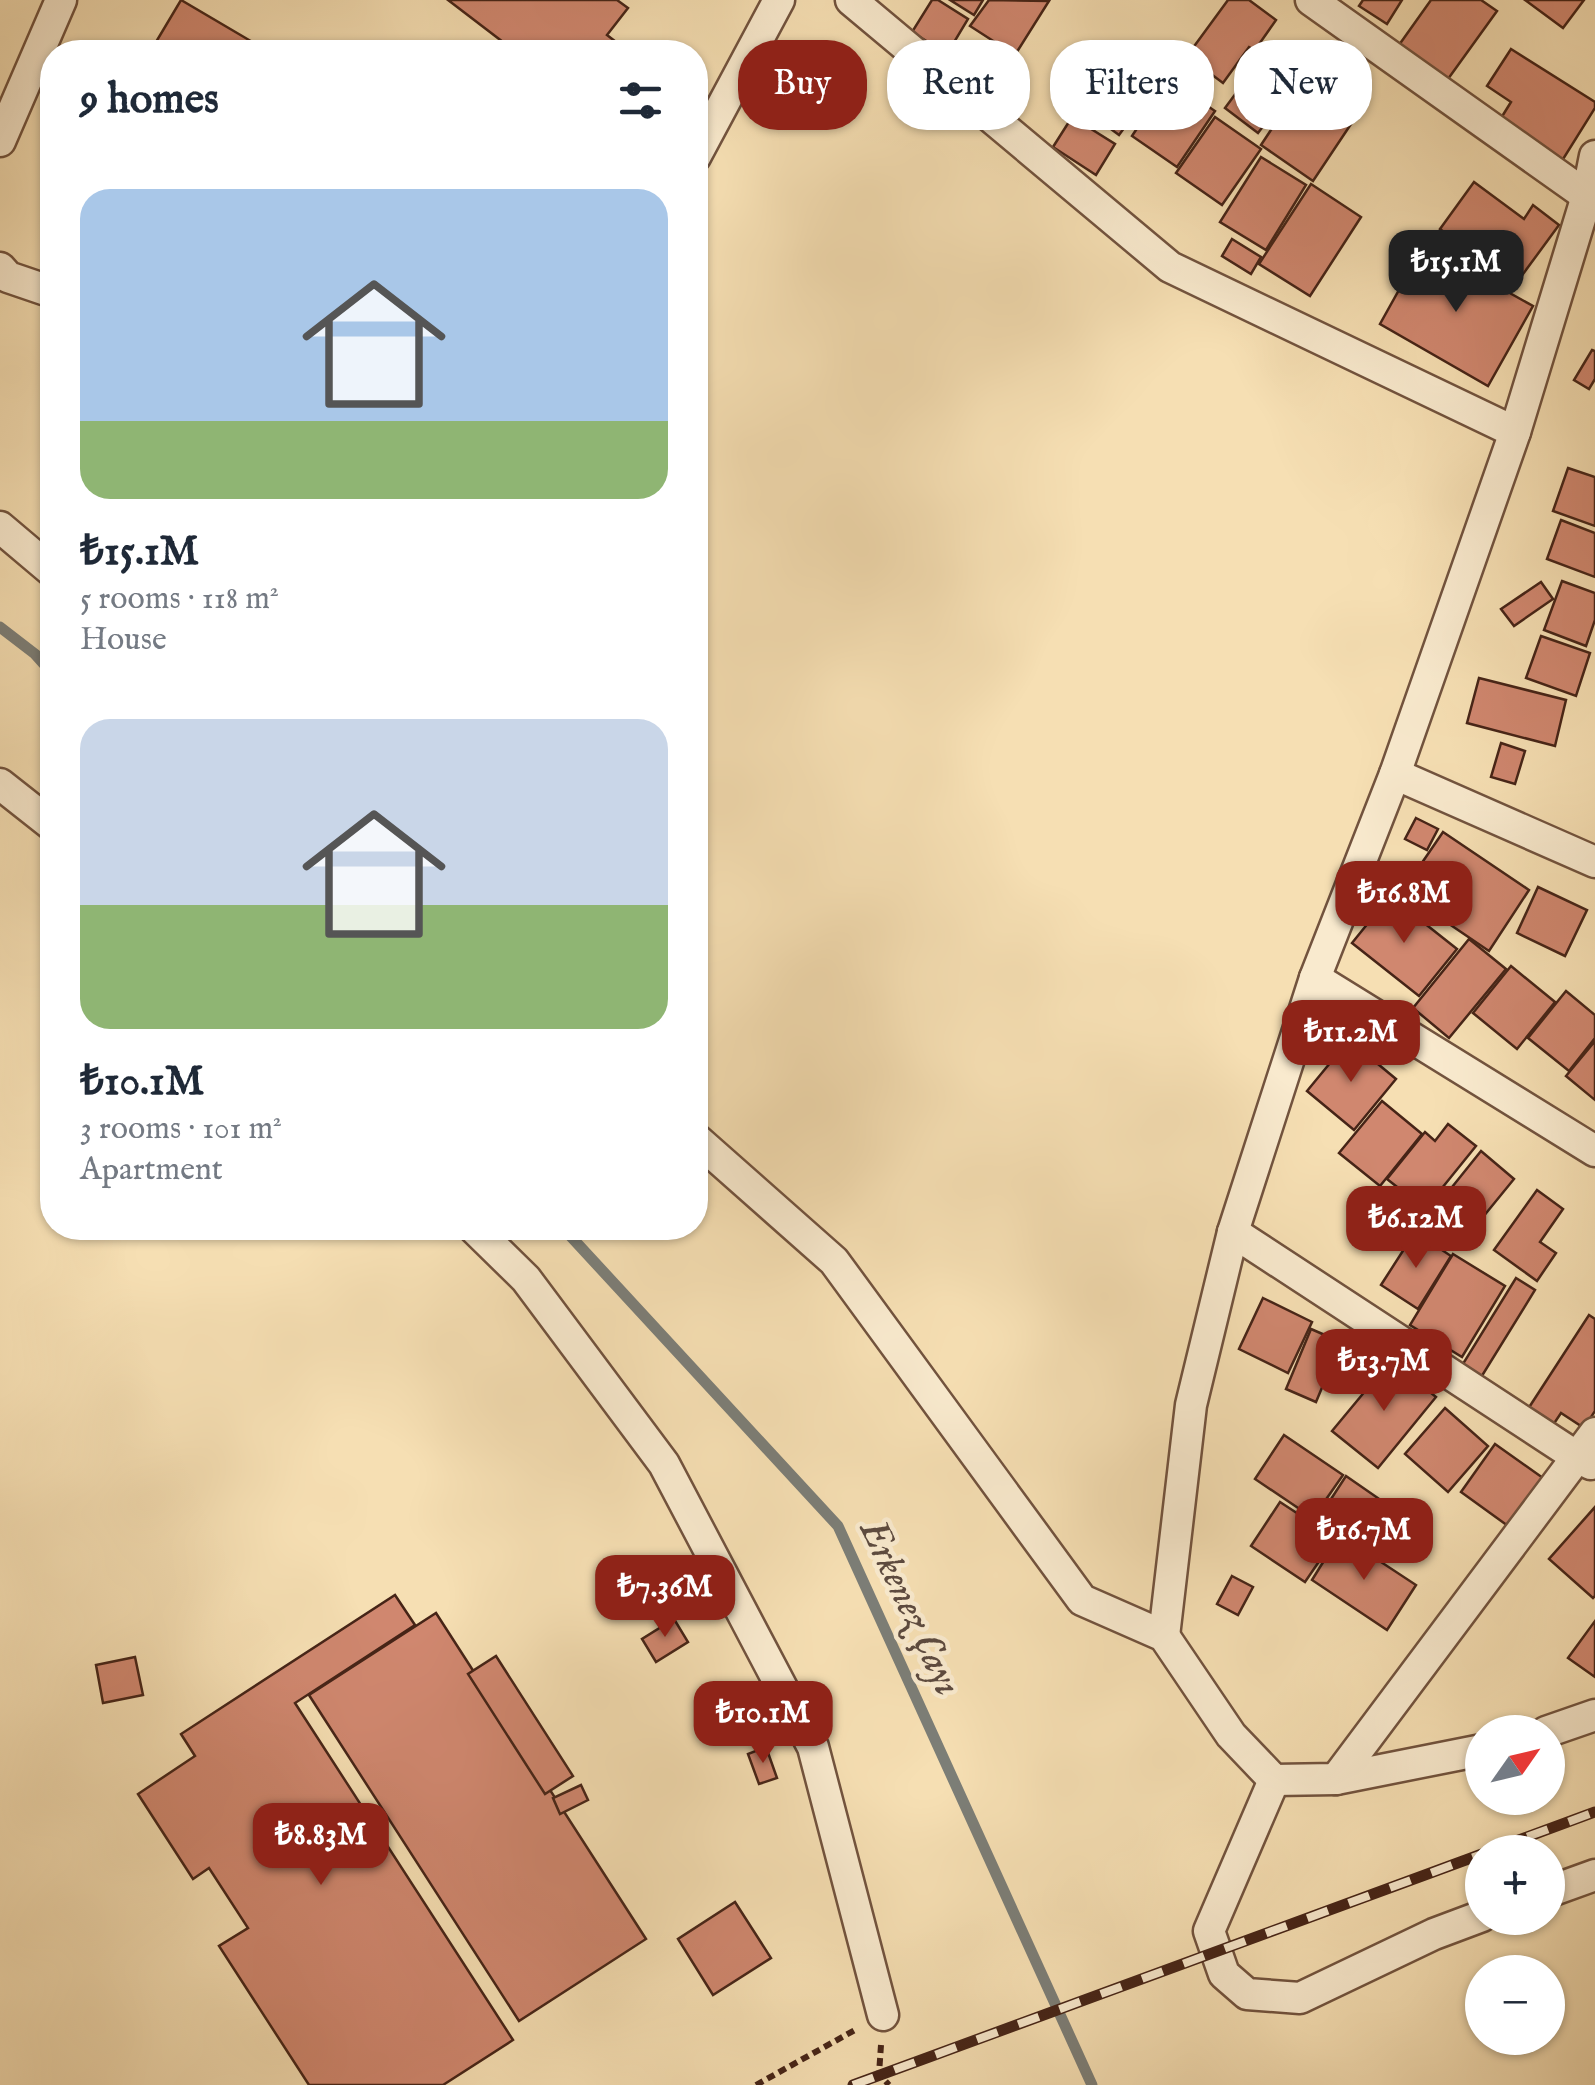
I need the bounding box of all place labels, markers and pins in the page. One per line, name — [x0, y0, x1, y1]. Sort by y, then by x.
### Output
pin: ₺15.1M — [1375, 230, 1537, 315]
pin: ₺16.8M — [1323, 861, 1485, 946]
pin: ₺11.2M — [1270, 1000, 1432, 1085]
pin: ₺6.12M — [1335, 1186, 1497, 1271]
pin: ₺13.7M — [1303, 1329, 1465, 1414]
pin: ₺16.7M — [1283, 1498, 1445, 1583]
pin: ₺7.36M — [584, 1555, 746, 1640]
pin: ₺10.1M — [682, 1681, 844, 1766]
pin: ₺8.83M — [240, 1803, 402, 1888]

